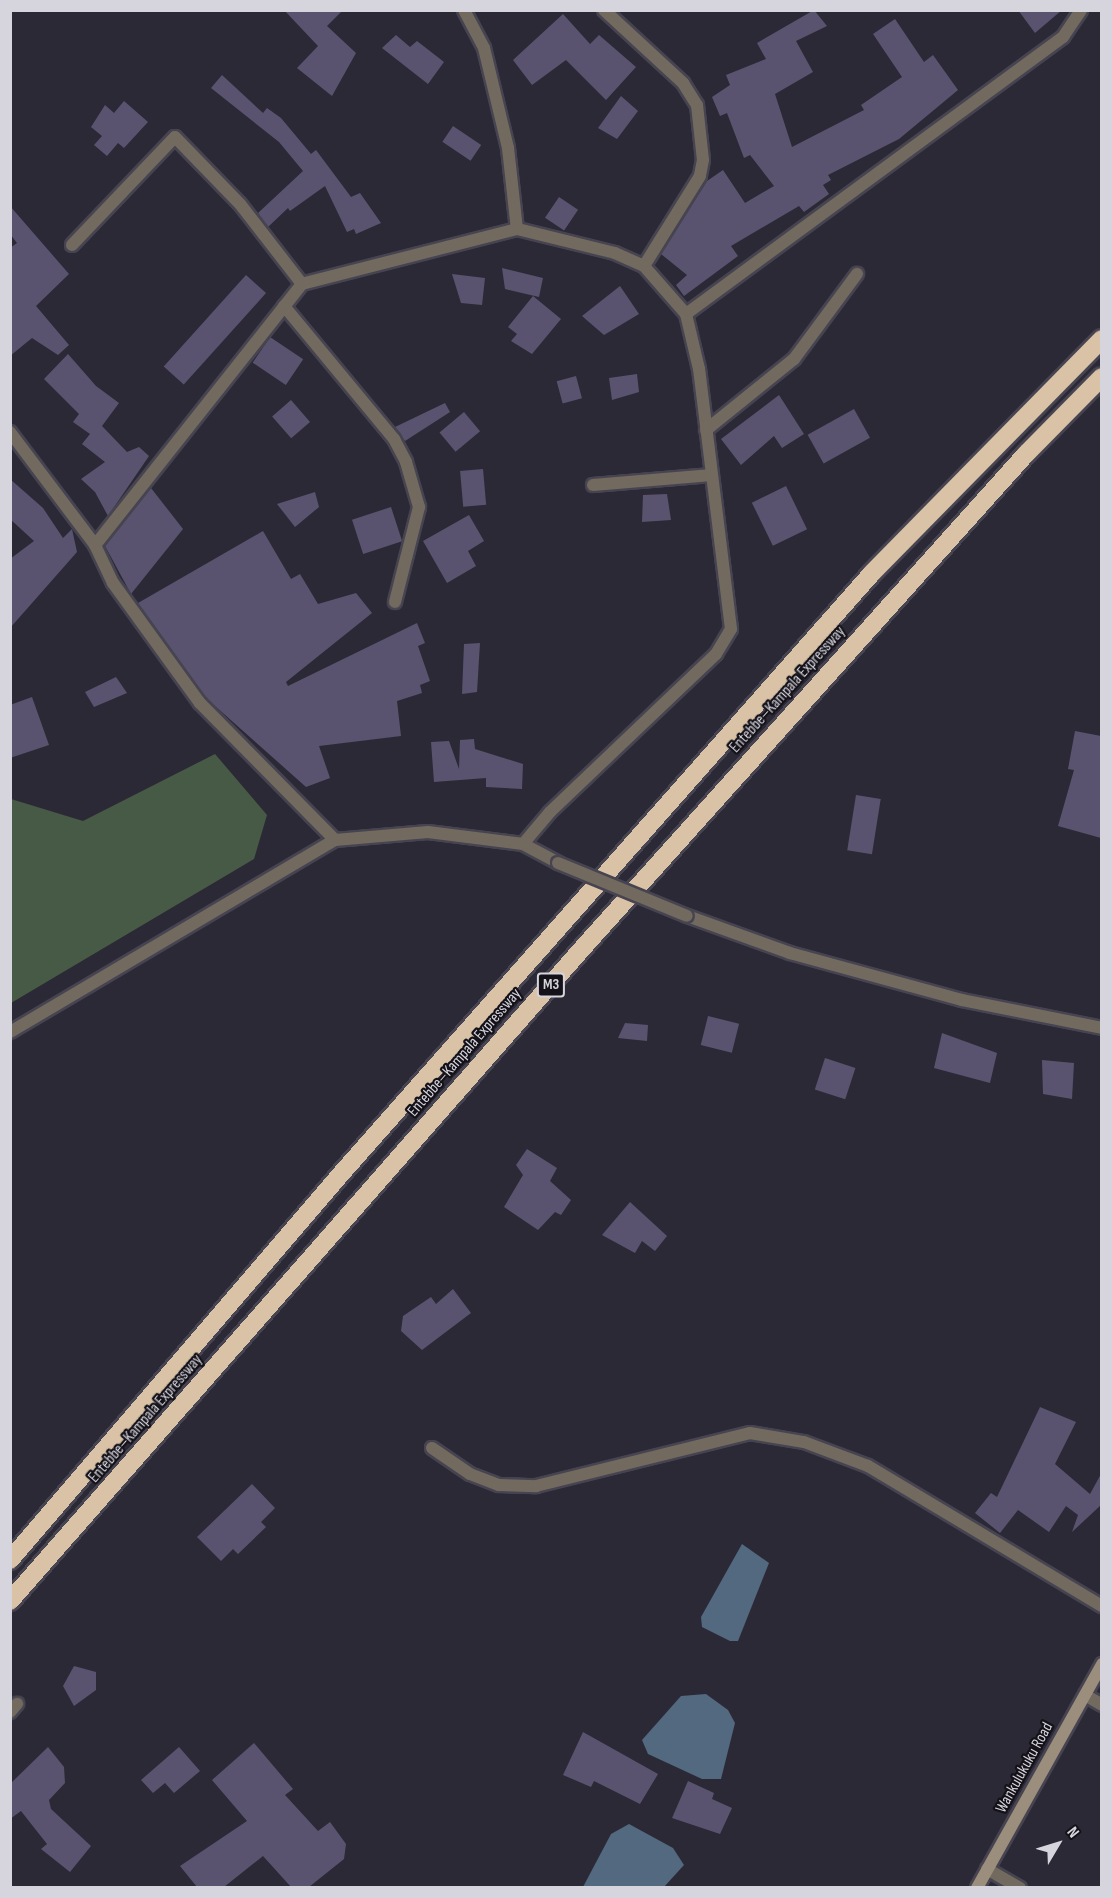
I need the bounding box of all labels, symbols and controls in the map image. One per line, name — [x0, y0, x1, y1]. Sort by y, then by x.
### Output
street label: Entebbe–Kampala Expressway — [726, 623, 850, 757]
road number: M3 — [536, 973, 566, 997]
street label: Entebbe–Kampala Expressway — [404, 985, 526, 1121]
street label: Entebbe–Kampala Expressway — [85, 1351, 207, 1487]
street label: Wankulukuku Road — [992, 1720, 1058, 1816]
north arrow — [1028, 1814, 1088, 1874]
text: N — [1062, 1823, 1083, 1842]

